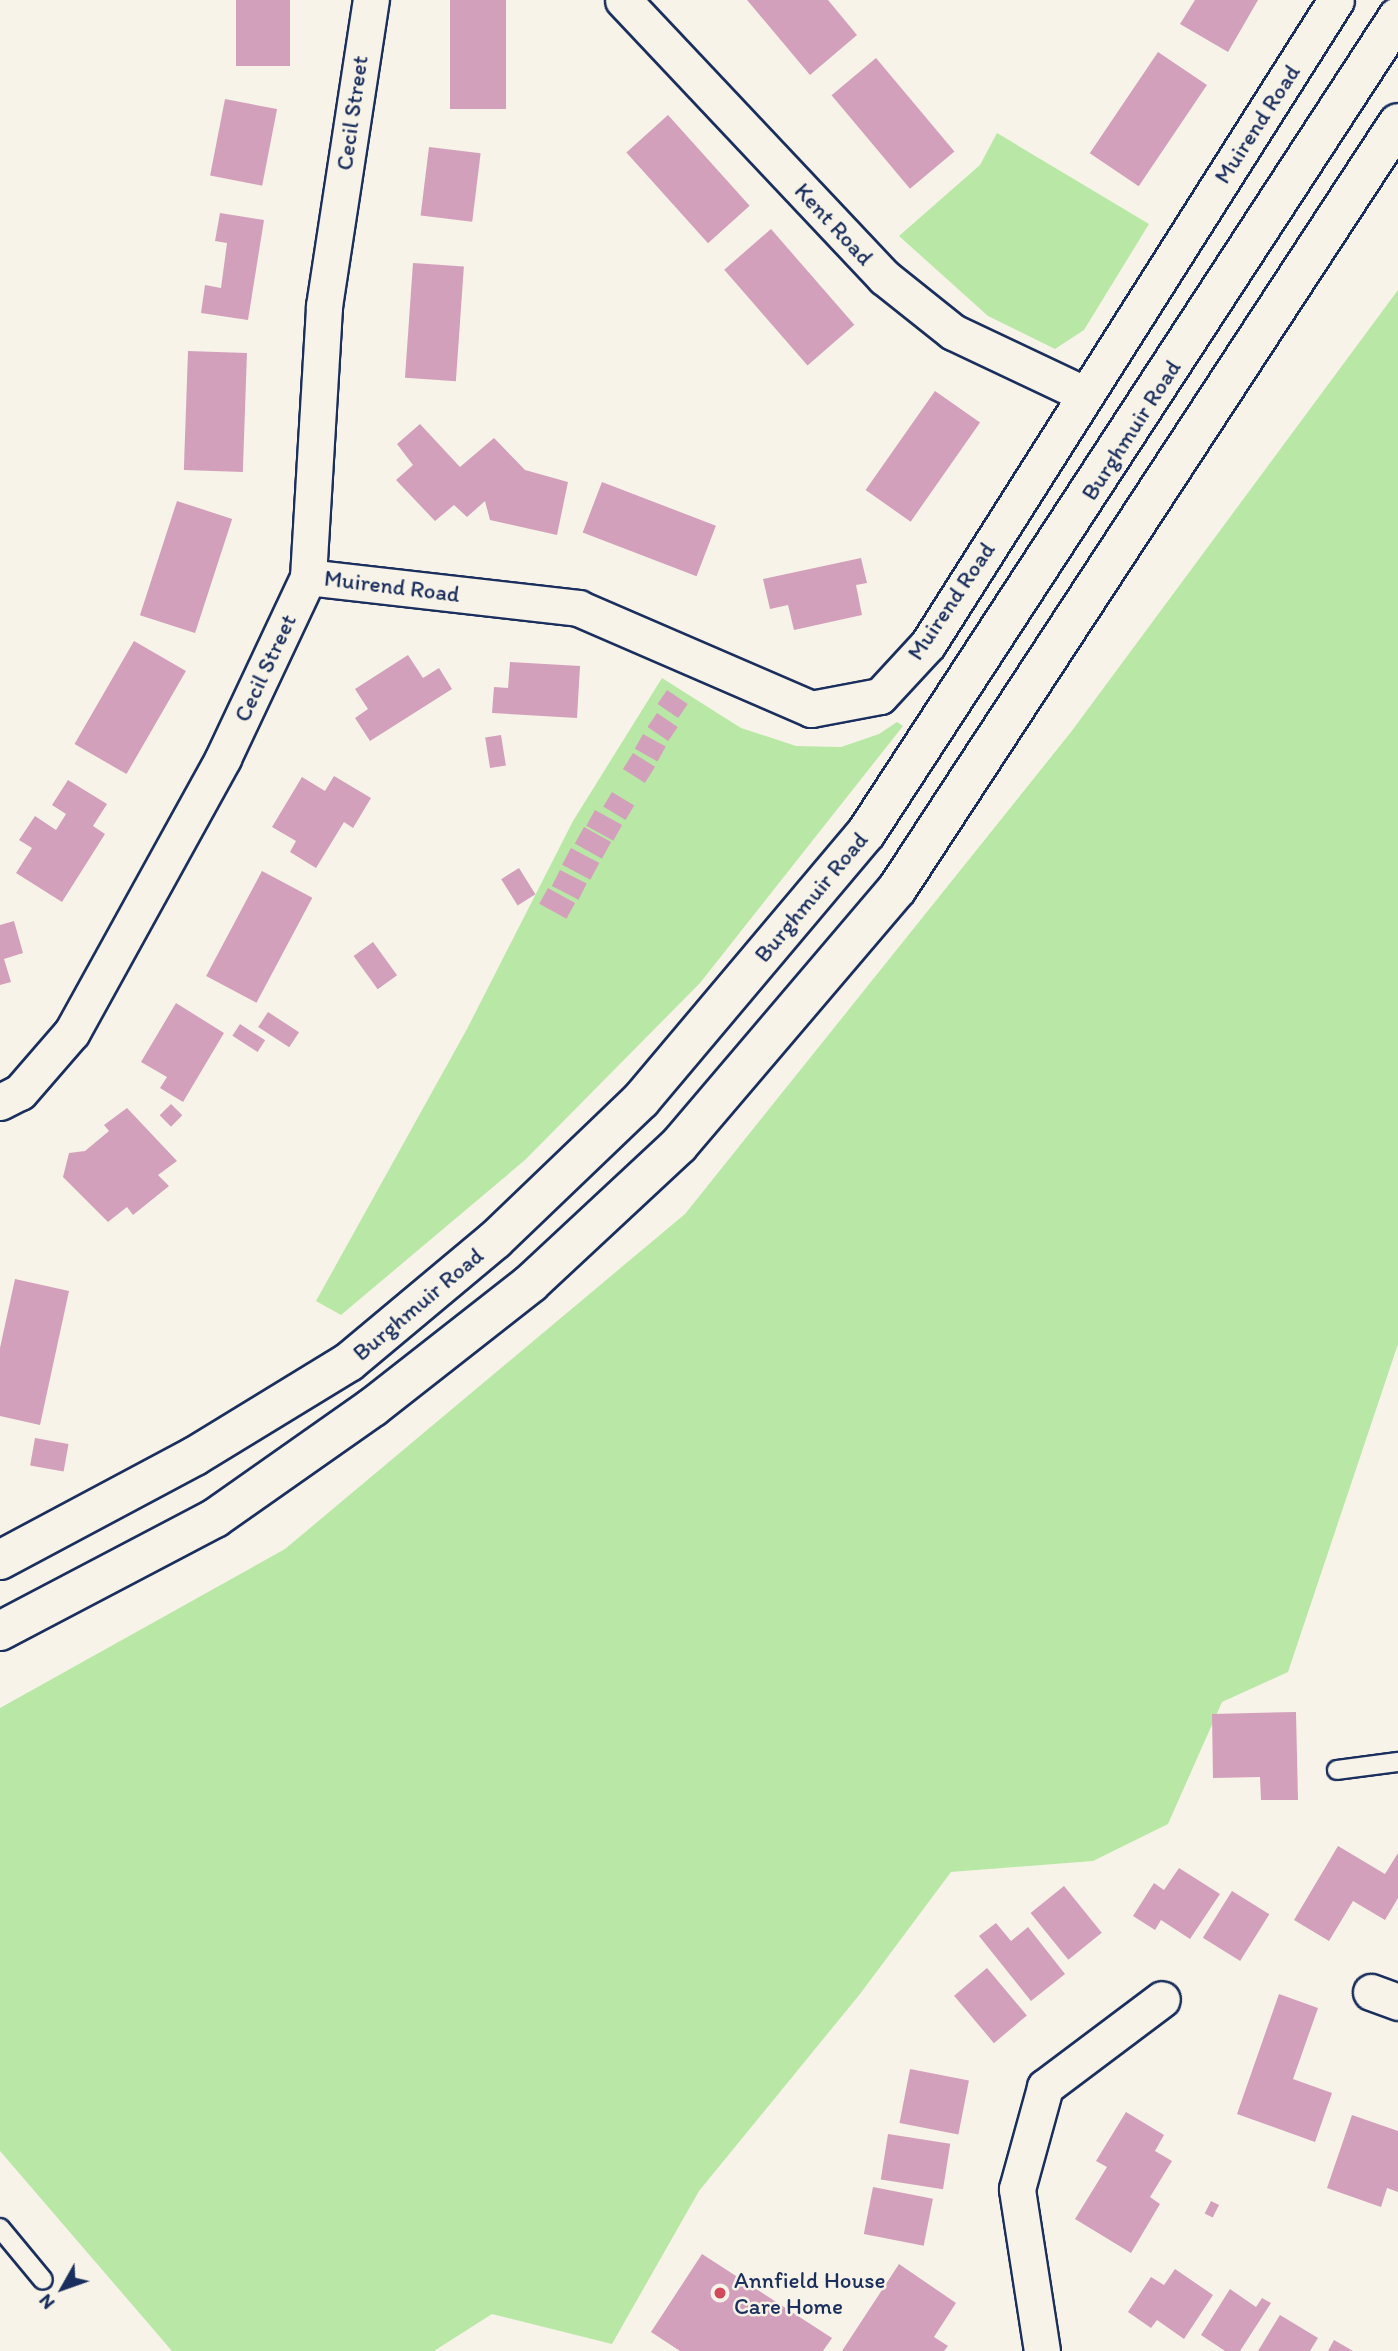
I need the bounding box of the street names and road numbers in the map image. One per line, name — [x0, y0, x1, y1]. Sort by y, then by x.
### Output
street label: Cecil Street — [330, 54, 374, 172]
street label: Muirend Road — [1208, 59, 1306, 189]
street label: Kent Road — [789, 177, 879, 271]
street label: Burghmuir Road — [1075, 355, 1187, 505]
street label: Muirend Road — [901, 537, 1001, 665]
street label: Muirend Road — [323, 564, 461, 608]
street label: Cecil Street — [228, 610, 302, 726]
street label: Burghmuir Road — [748, 826, 874, 968]
street label: Burghmuir Road — [347, 1241, 489, 1367]

